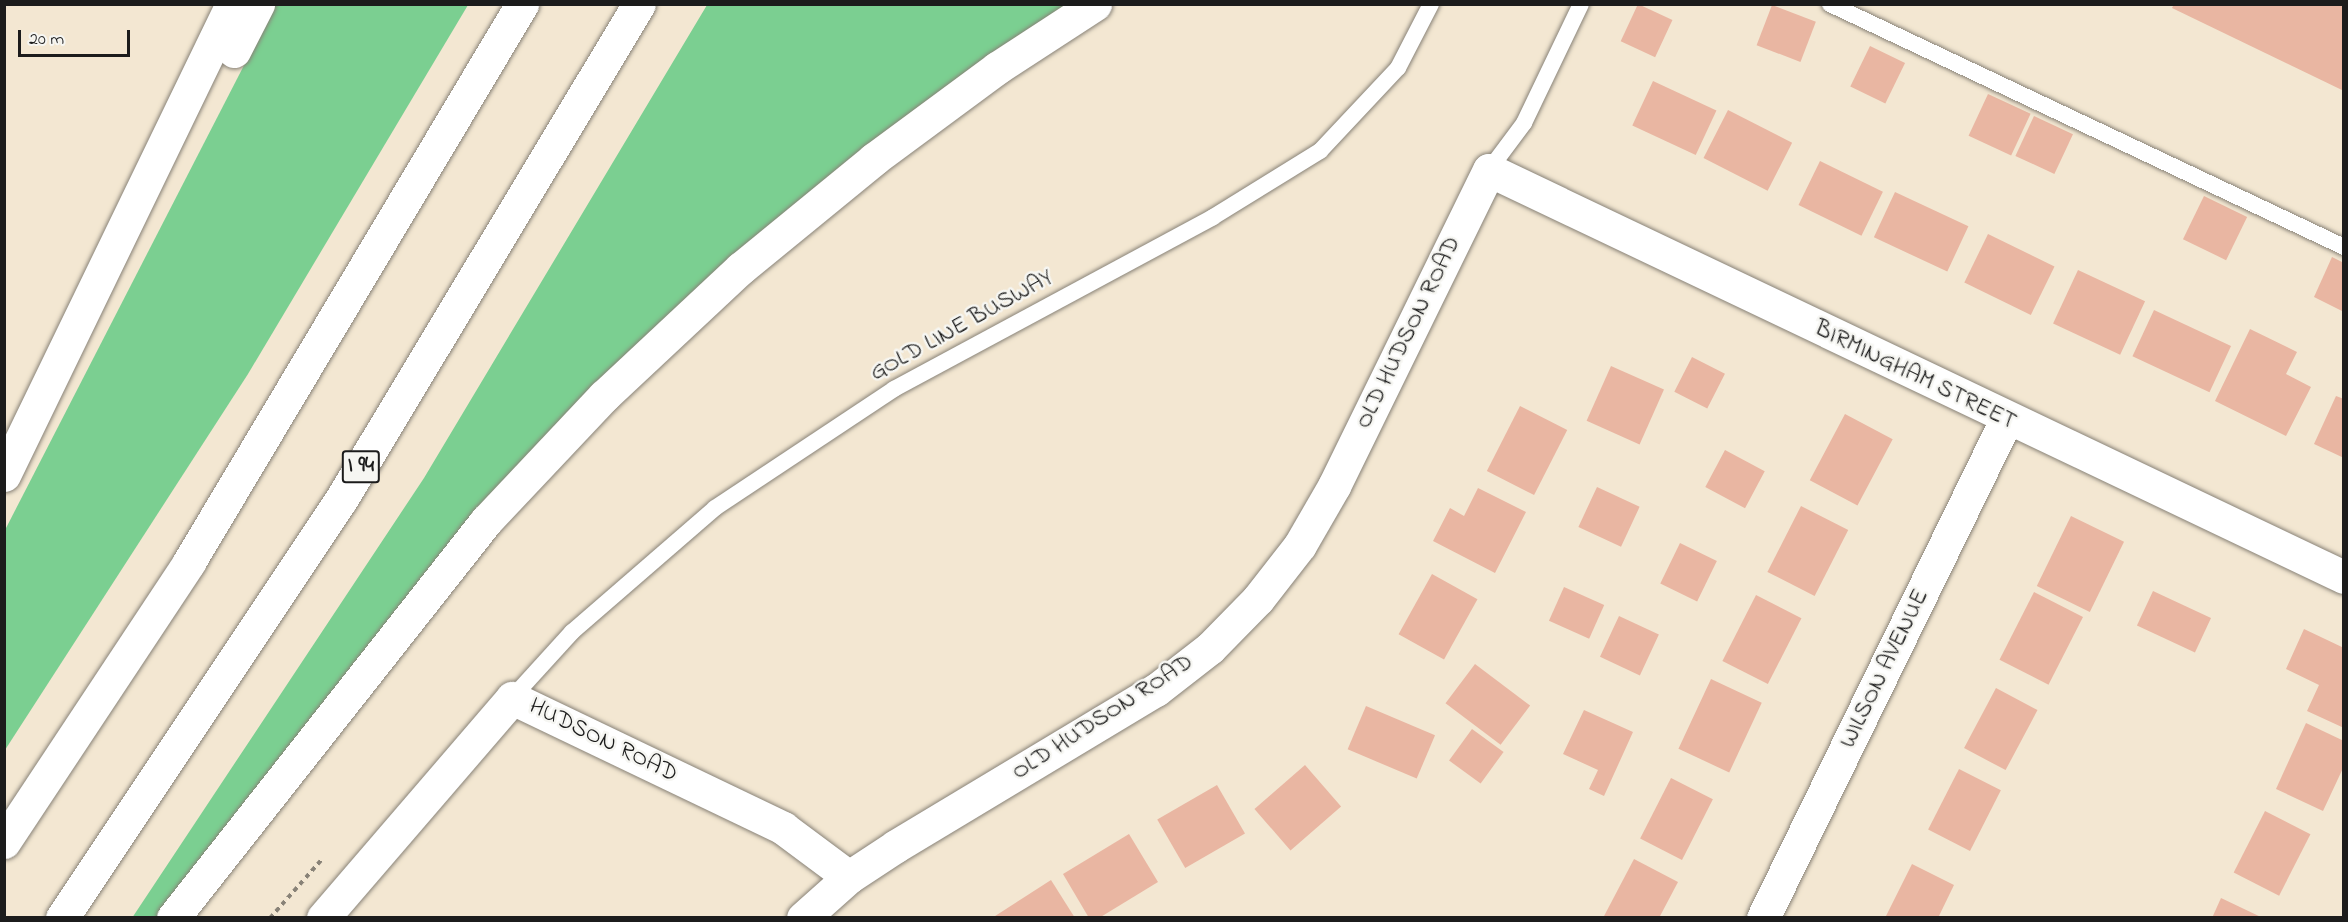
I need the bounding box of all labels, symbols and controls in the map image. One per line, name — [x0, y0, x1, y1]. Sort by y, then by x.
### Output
scale bar — [21, 18, 134, 56]
text: 20 m — [29, 27, 64, 53]
street label: OLD HUDSON ROAD — [1350, 232, 1468, 434]
street label: GOLD LINE BUSWAY — [865, 264, 1059, 388]
street label: BIRMINGHAM STREET — [1809, 315, 2021, 437]
road number: I 94 — [342, 448, 380, 486]
street label: WILSON AVENUE — [1834, 585, 1936, 753]
street label: OLD HUDSON ROAD — [1007, 649, 1199, 787]
street label: HUDSON ROAD — [524, 693, 682, 789]

